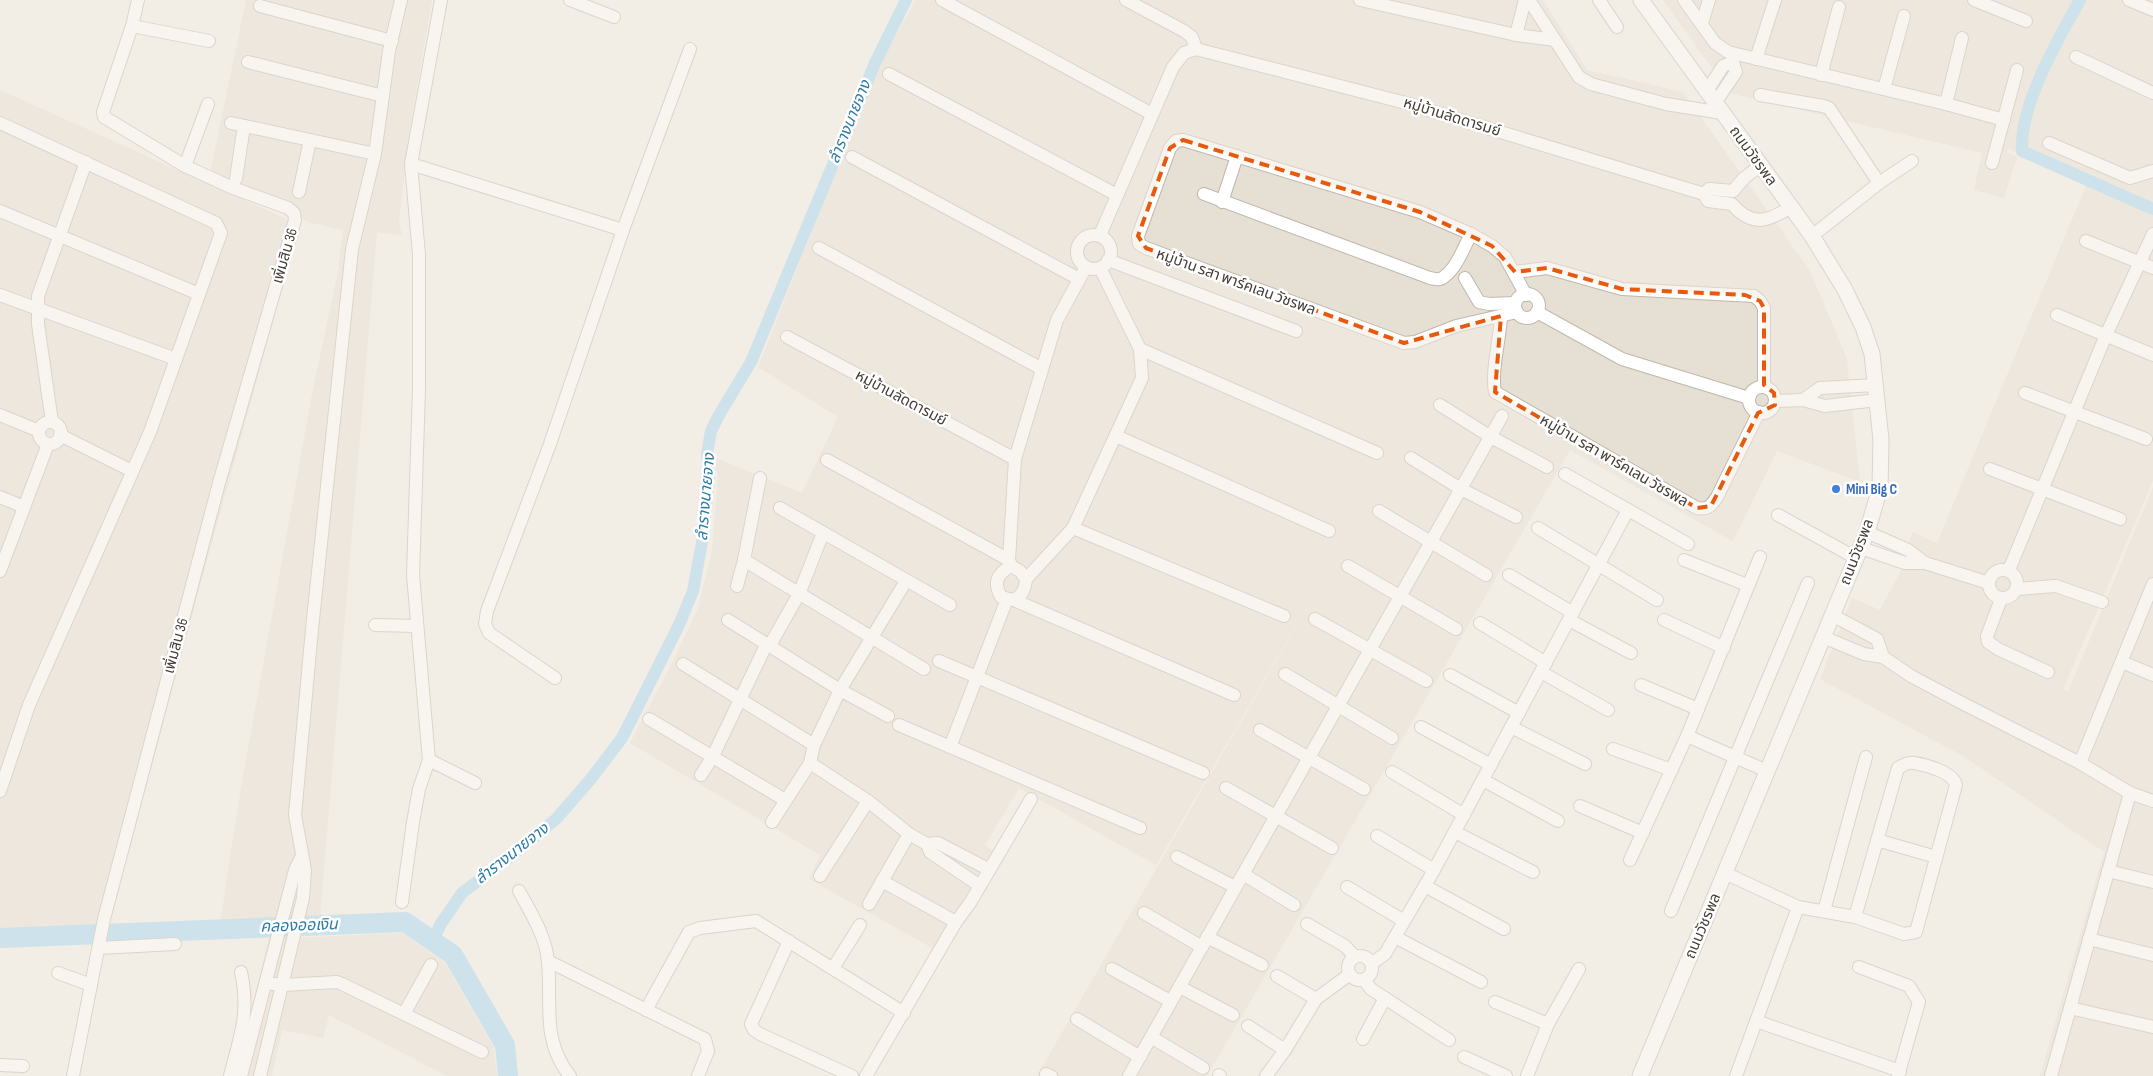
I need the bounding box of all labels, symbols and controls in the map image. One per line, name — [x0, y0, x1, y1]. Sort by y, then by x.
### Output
water label: ลำรางนายจาง — [825, 76, 876, 166]
street label: หมู่บ้านลัดดารมย์ — [1401, 93, 1503, 141]
street label: ถนนวัชรพล — [1725, 122, 1781, 190]
street label: เพิ่มสิน 36 — [267, 226, 302, 286]
street label: หมู่บ้าน รสา พาร์คเลน วัชรพล — [1154, 244, 1318, 320]
street label: หมู่บ้านลัดดารมย์ — [852, 366, 950, 430]
street label: หมู่บ้าน รสา พาร์คเลน วัชรพล — [1536, 411, 1692, 511]
water label: ลำรางนายจาง — [693, 451, 719, 542]
place label: Mini Big C — [1846, 480, 1897, 499]
marker: Mini Big C — [1830, 483, 1842, 495]
street label: ถนนวัชรพล — [1836, 516, 1878, 588]
street label: เพิ่มสิน 36 — [158, 616, 193, 676]
water label: ลำรางนายจาง — [472, 819, 554, 889]
street label: ถนนวัชรพล — [1681, 890, 1725, 962]
water label: คลองออเงิน — [260, 915, 339, 937]

